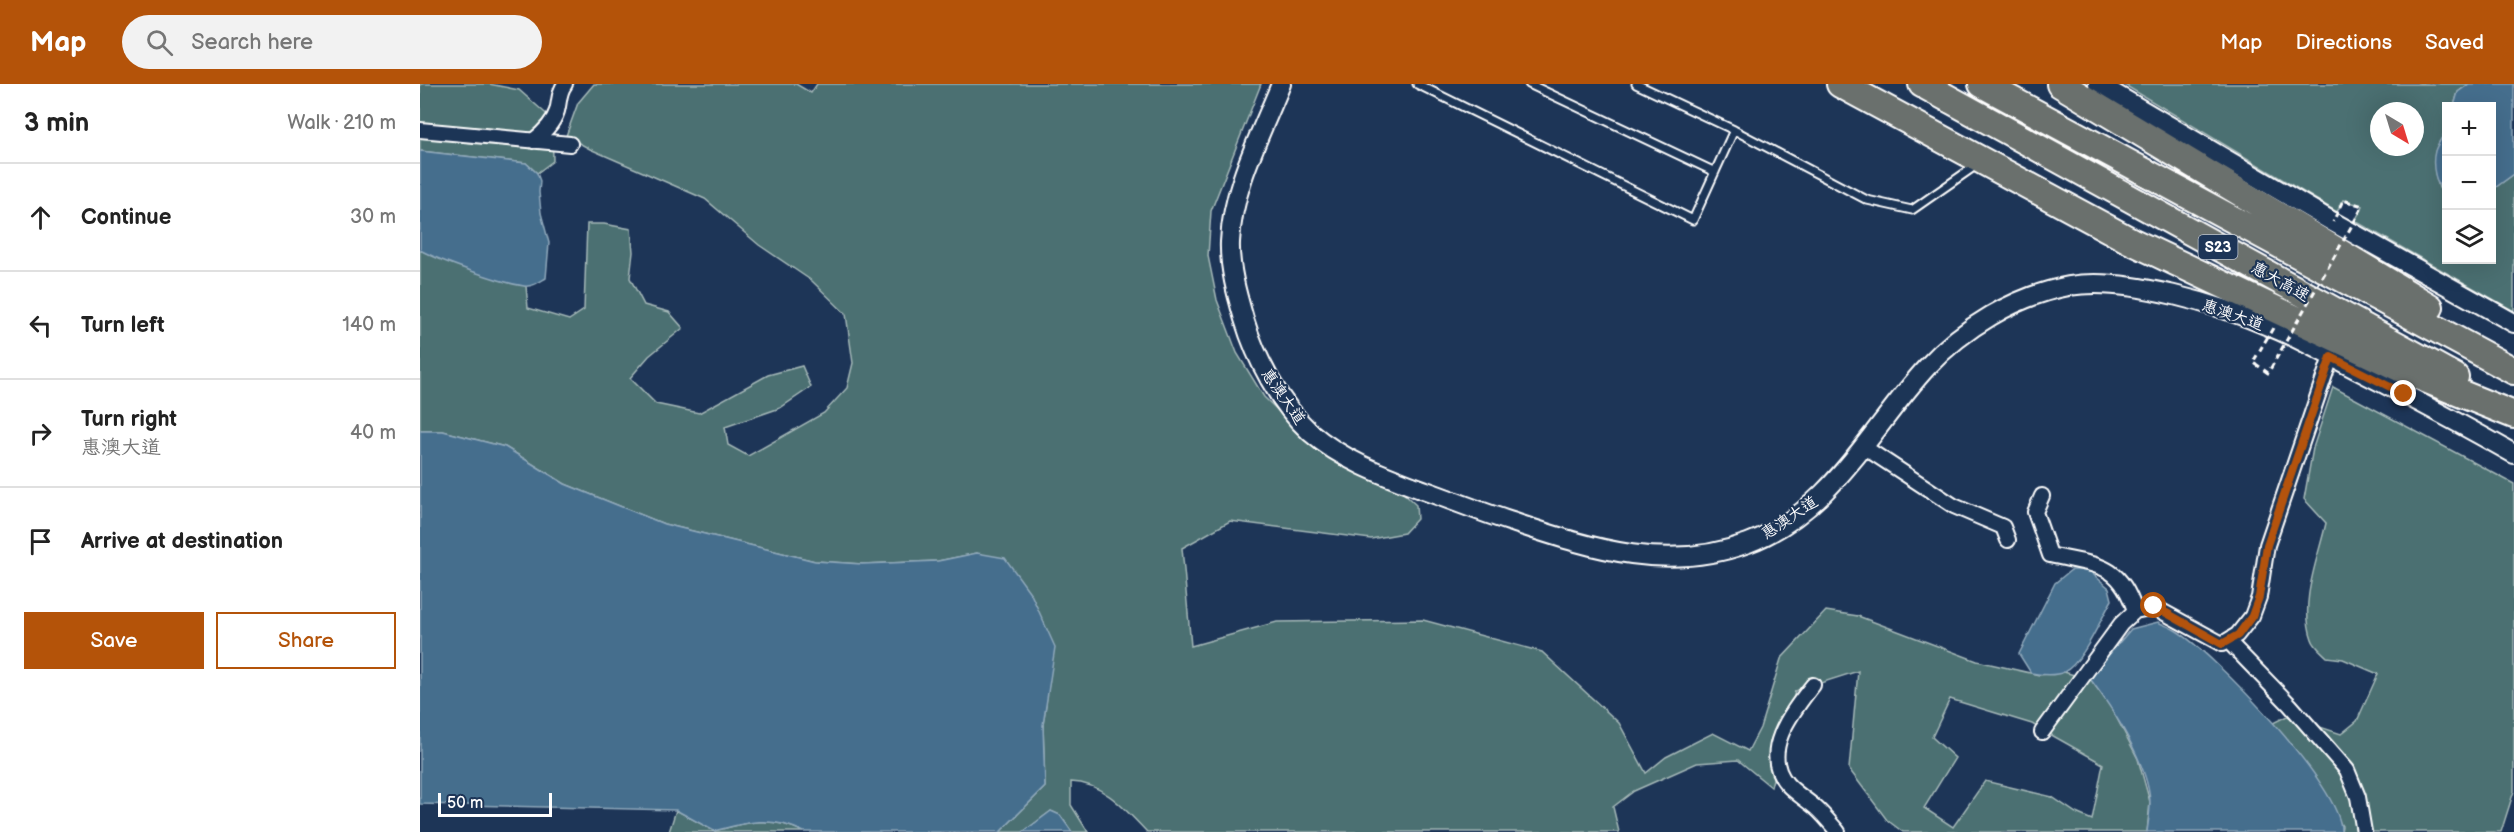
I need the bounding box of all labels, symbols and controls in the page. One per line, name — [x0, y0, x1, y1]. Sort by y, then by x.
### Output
search box — [122, 15, 542, 69]
text: Map — [30, 26, 86, 59]
icon: search — [143, 26, 176, 59]
text: Search here — [191, 29, 313, 56]
text: Map — [2220, 30, 2263, 55]
text: Directions — [2296, 30, 2392, 55]
text: Saved — [2425, 30, 2484, 55]
north arrow — [2370, 102, 2424, 156]
map controls — [2442, 102, 2496, 264]
button: + — [2442, 102, 2496, 156]
text: 3 min — [24, 108, 89, 139]
text: Walk · 210 m — [287, 111, 396, 135]
button: − — [2442, 156, 2496, 210]
icon: ahead — [24, 201, 57, 234]
text: Continue — [81, 204, 171, 231]
text: 30 m — [350, 205, 396, 229]
button: layers — [2442, 210, 2496, 264]
road number: S23 — [2198, 235, 2238, 259]
street label: 惠大高速 — [2248, 258, 2313, 306]
street label: 惠澳大道 — [2199, 296, 2266, 335]
icon: left — [24, 309, 57, 342]
text: Turn left — [81, 312, 165, 339]
text: 140 m — [342, 313, 396, 337]
street label: 惠澳大道 — [1257, 365, 1309, 429]
route end — [2390, 380, 2416, 406]
text: Turn right — [81, 406, 177, 433]
icon: right — [24, 417, 57, 450]
text: 40 m — [350, 421, 396, 445]
text: 惠澳大道 — [81, 436, 161, 460]
street label: 惠澳大道 — [1758, 492, 1822, 544]
icon: arrive — [24, 525, 57, 558]
text: Arrive at destination — [81, 528, 283, 555]
route start — [2140, 592, 2166, 618]
button: Save — [24, 612, 204, 669]
button: Share — [216, 612, 396, 669]
scale bar — [438, 790, 552, 818]
text: 50 m — [447, 794, 483, 813]

